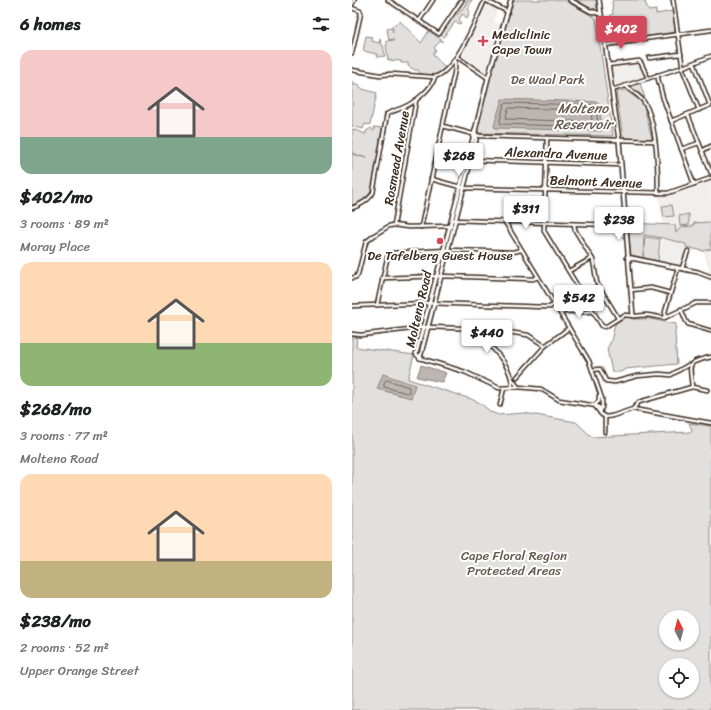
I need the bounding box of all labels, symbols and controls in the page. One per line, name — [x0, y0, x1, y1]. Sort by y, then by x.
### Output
text: 6 homes — [20, 9, 80, 39]
icon: filters — [310, 13, 332, 35]
pin: $402 — [597, 16, 645, 50]
text: $402 — [605, 17, 637, 40]
place label: Mediclinic Cape Town — [492, 23, 552, 61]
marker: Mediclinic Cape Town — [477, 35, 489, 47]
park label: De Waal Park — [511, 68, 585, 91]
icon: home — [140, 76, 212, 148]
water label: Molteno Reservoir — [554, 96, 615, 137]
street label: Rosmead Avenue — [377, 109, 416, 207]
street label: Alexandra Avenue — [503, 140, 608, 167]
pin: $268 — [435, 143, 483, 177]
text: $268 — [443, 144, 475, 167]
street label: Belmont Avenue — [549, 168, 643, 195]
text: $402/mo — [20, 182, 93, 212]
pin: $311 — [502, 196, 550, 230]
text: $311 — [512, 197, 540, 220]
pin: $238 — [595, 207, 643, 241]
text: $238 — [603, 208, 635, 231]
text: 3 rooms · 89 m² — [20, 212, 109, 235]
text: Moray Place — [20, 235, 90, 258]
marker: De Tafelberg Guest House — [435, 236, 445, 246]
place label: De Tafelberg Guest House — [367, 244, 513, 267]
street label: Molteno Road — [399, 267, 439, 350]
pin: $542 — [555, 285, 603, 319]
text: $542 — [563, 286, 595, 309]
icon: home — [140, 288, 212, 360]
pin: $440 — [463, 320, 511, 354]
text: $440 — [470, 321, 504, 344]
text: $268/mo — [20, 394, 91, 424]
text: 3 rooms · 77 m² — [20, 424, 108, 447]
text: Molteno Road — [20, 447, 98, 470]
icon: home — [140, 500, 212, 572]
park label: Cape Floral Region Protected Areas — [461, 544, 567, 582]
text: $238/mo — [20, 606, 91, 636]
north arrow — [659, 610, 699, 650]
map controls — [659, 610, 699, 698]
text: 2 rooms · 52 m² — [20, 636, 109, 659]
button: locate — [659, 658, 699, 698]
text: Upper Orange Street — [20, 659, 139, 682]

